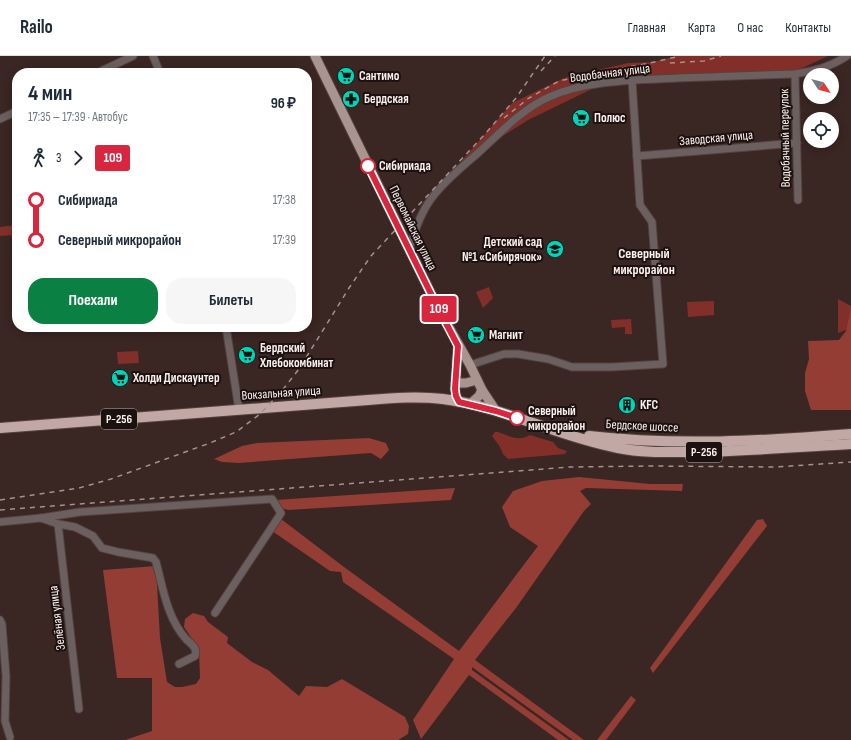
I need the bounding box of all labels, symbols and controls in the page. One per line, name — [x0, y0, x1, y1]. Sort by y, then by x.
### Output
text: Railo — [20, 16, 53, 39]
text: Главная — [628, 19, 666, 36]
text: Карта — [688, 19, 715, 36]
text: О нас — [737, 19, 763, 36]
text: Контакты — [785, 19, 831, 36]
street label: Водобачная улица — [569, 60, 651, 86]
supermarket icon: Сантимо — [336, 66, 356, 86]
place label: Сантимо — [359, 68, 400, 84]
north arrow — [803, 68, 839, 104]
map controls — [803, 68, 839, 148]
text: 4 мин — [28, 80, 72, 107]
street label: Водобачный переулок — [776, 88, 794, 188]
pharmacy icon: Бердская — [341, 89, 361, 109]
place label: Бердская — [364, 91, 409, 107]
text: 96 ₽ — [271, 94, 296, 113]
supermarket icon: Полюс — [571, 108, 591, 128]
text: 17:35 – 17:39 · Автобус — [28, 109, 128, 125]
place label: Полюс — [594, 110, 626, 126]
button: locate — [803, 112, 839, 148]
street label: Заводская улица — [678, 127, 754, 149]
icon: walk — [28, 147, 50, 169]
icon: forward — [67, 147, 89, 169]
text: 109 — [103, 149, 122, 166]
text: 3 — [56, 150, 61, 166]
marker: Сибириада — [360, 158, 376, 174]
place label: Сибириада — [379, 158, 431, 174]
street label: Первомайская улица — [386, 183, 440, 273]
text: Сибириада — [58, 191, 118, 210]
text: 17:38 — [273, 192, 296, 208]
text: Северный микрорайон — [58, 231, 181, 250]
text: 17:39 — [273, 232, 296, 248]
place label: Детский сад №1 «Сибирячок» — [462, 234, 542, 265]
school or university icon: Детский сад №1 «Сибирячок» — [545, 239, 565, 259]
district label: Северный микрорайон — [613, 245, 675, 278]
button: Поехали — [28, 278, 158, 324]
button: Билеты — [166, 278, 296, 324]
line badge: 109 — [416, 296, 462, 322]
text: 109 — [430, 300, 448, 317]
supermarket icon: Магнит — [466, 325, 486, 345]
place label: Магнит — [489, 327, 523, 343]
place label: Бердский Хлебокомбинат — [259, 340, 334, 371]
supermarket icon: Бердский Хлебокомбинат — [237, 345, 257, 365]
supermarket icon: Холди Дискаунтер — [110, 368, 130, 388]
place label: Холди Дискаунтер — [132, 370, 220, 386]
street label: Вокзальная улица — [241, 382, 321, 404]
building icon: KFC — [617, 395, 637, 415]
place label: KFC — [640, 397, 659, 413]
place label: Северный микрорайон — [528, 403, 585, 434]
road number: Р-256 — [101, 409, 137, 429]
marker: Северный микрорайон — [509, 410, 525, 426]
street label: Бердское шоссе — [605, 416, 679, 436]
road number: Р-256 — [686, 442, 722, 462]
street label: Зелёная улица — [45, 585, 69, 651]

